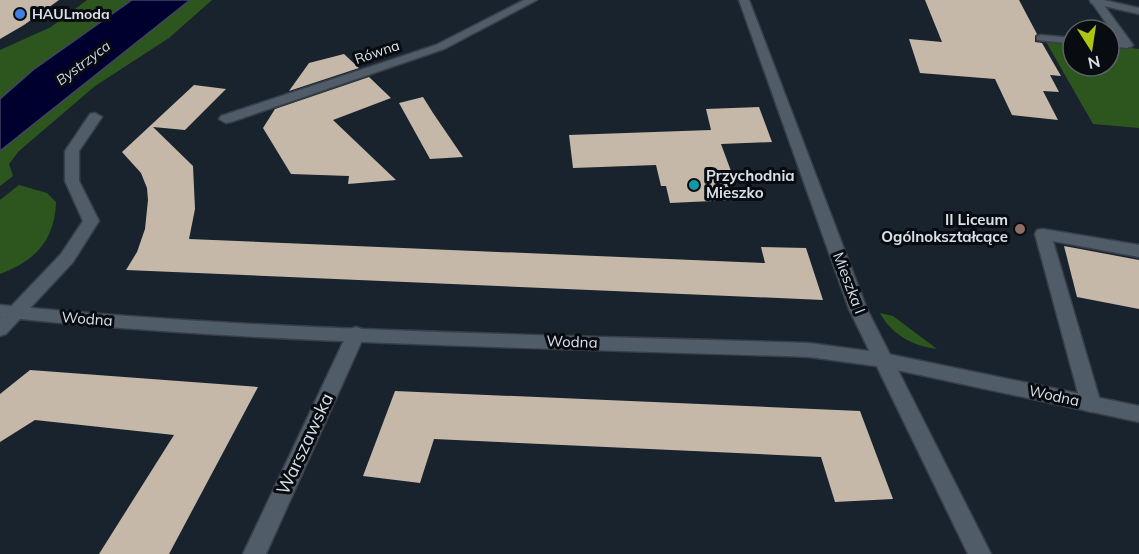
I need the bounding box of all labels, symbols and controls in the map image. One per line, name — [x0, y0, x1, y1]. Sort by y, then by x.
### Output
place label: HAULmoda — [32, 5, 110, 23]
marker: HAULmoda — [13, 7, 27, 21]
north arrow — [1061, 18, 1121, 78]
street label: Równa — [352, 36, 402, 68]
water label: Bystrzyca — [52, 37, 114, 89]
text: N — [1086, 52, 1102, 74]
place label: Przychodnia Mieszko — [706, 166, 795, 202]
marker: Przychodnia Mieszko — [687, 178, 701, 192]
place label: II Liceum Ogólnokształcące — [881, 210, 1008, 246]
marker: II Liceum Ogólnokształcące — [1013, 222, 1027, 236]
street label: Mieszka I — [829, 249, 870, 316]
street label: Wodna — [61, 307, 113, 330]
street label: Wodna — [546, 331, 598, 352]
street label: Wodna — [1027, 381, 1081, 410]
street label: Warszawska — [271, 389, 338, 498]

